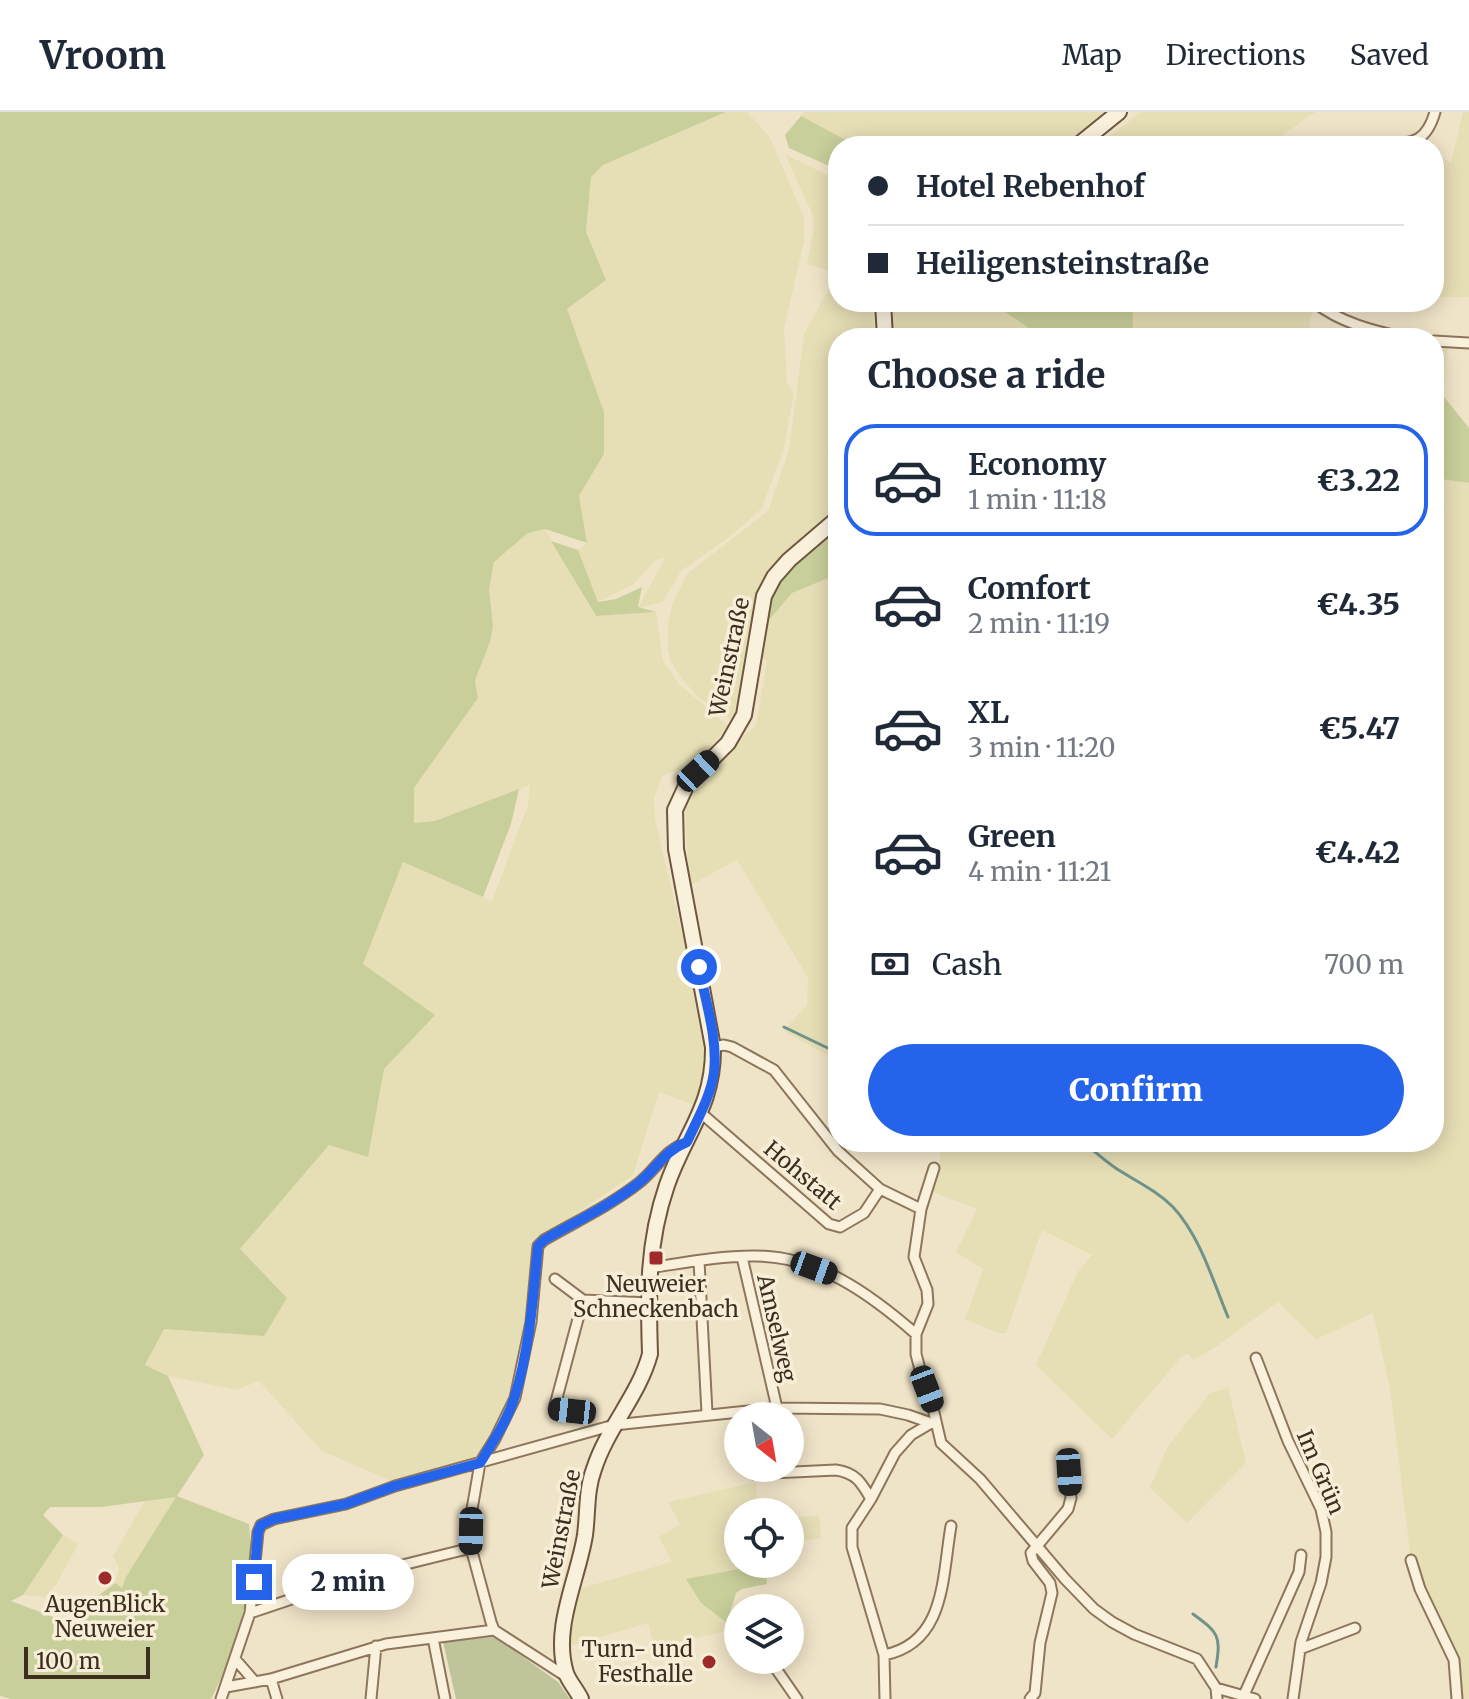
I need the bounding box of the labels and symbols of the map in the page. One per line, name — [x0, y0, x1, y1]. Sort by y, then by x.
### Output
street label: Weinstraße — [702, 595, 755, 720]
car — [672, 746, 724, 796]
route start — [681, 949, 717, 985]
street label: Hohstatt — [758, 1134, 848, 1216]
marker: Neuweier Schneckenbach — [647, 1249, 665, 1267]
car — [787, 1249, 841, 1287]
place label: Neuweier Schneckenbach — [573, 1270, 739, 1323]
street label: Amselweg — [751, 1270, 803, 1385]
car — [907, 1362, 947, 1416]
car — [547, 1397, 597, 1425]
north arrow — [724, 1402, 804, 1482]
street label: Im Grün — [1291, 1426, 1351, 1519]
car — [1055, 1447, 1083, 1497]
street label: Weinstraße — [536, 1467, 586, 1592]
car — [459, 1507, 483, 1555]
callout: 2 min — [282, 1554, 414, 1610]
route end — [236, 1564, 272, 1600]
marker: AugenBlick Neuweier — [96, 1569, 114, 1587]
place label: AugenBlick Neuweier — [44, 1590, 165, 1643]
place label: Turn- und Festhalle — [581, 1635, 693, 1688]
scale bar — [24, 1643, 150, 1679]
marker: Turn- und Festhalle — [700, 1653, 718, 1671]

